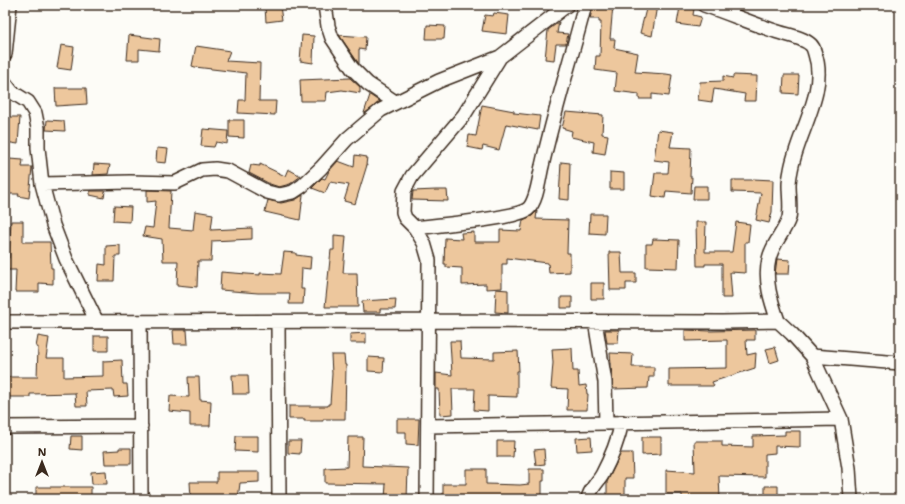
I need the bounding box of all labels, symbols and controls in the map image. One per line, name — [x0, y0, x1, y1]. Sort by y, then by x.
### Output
north arrow — [22, 442, 62, 482]
text: N — [38, 445, 47, 460]

